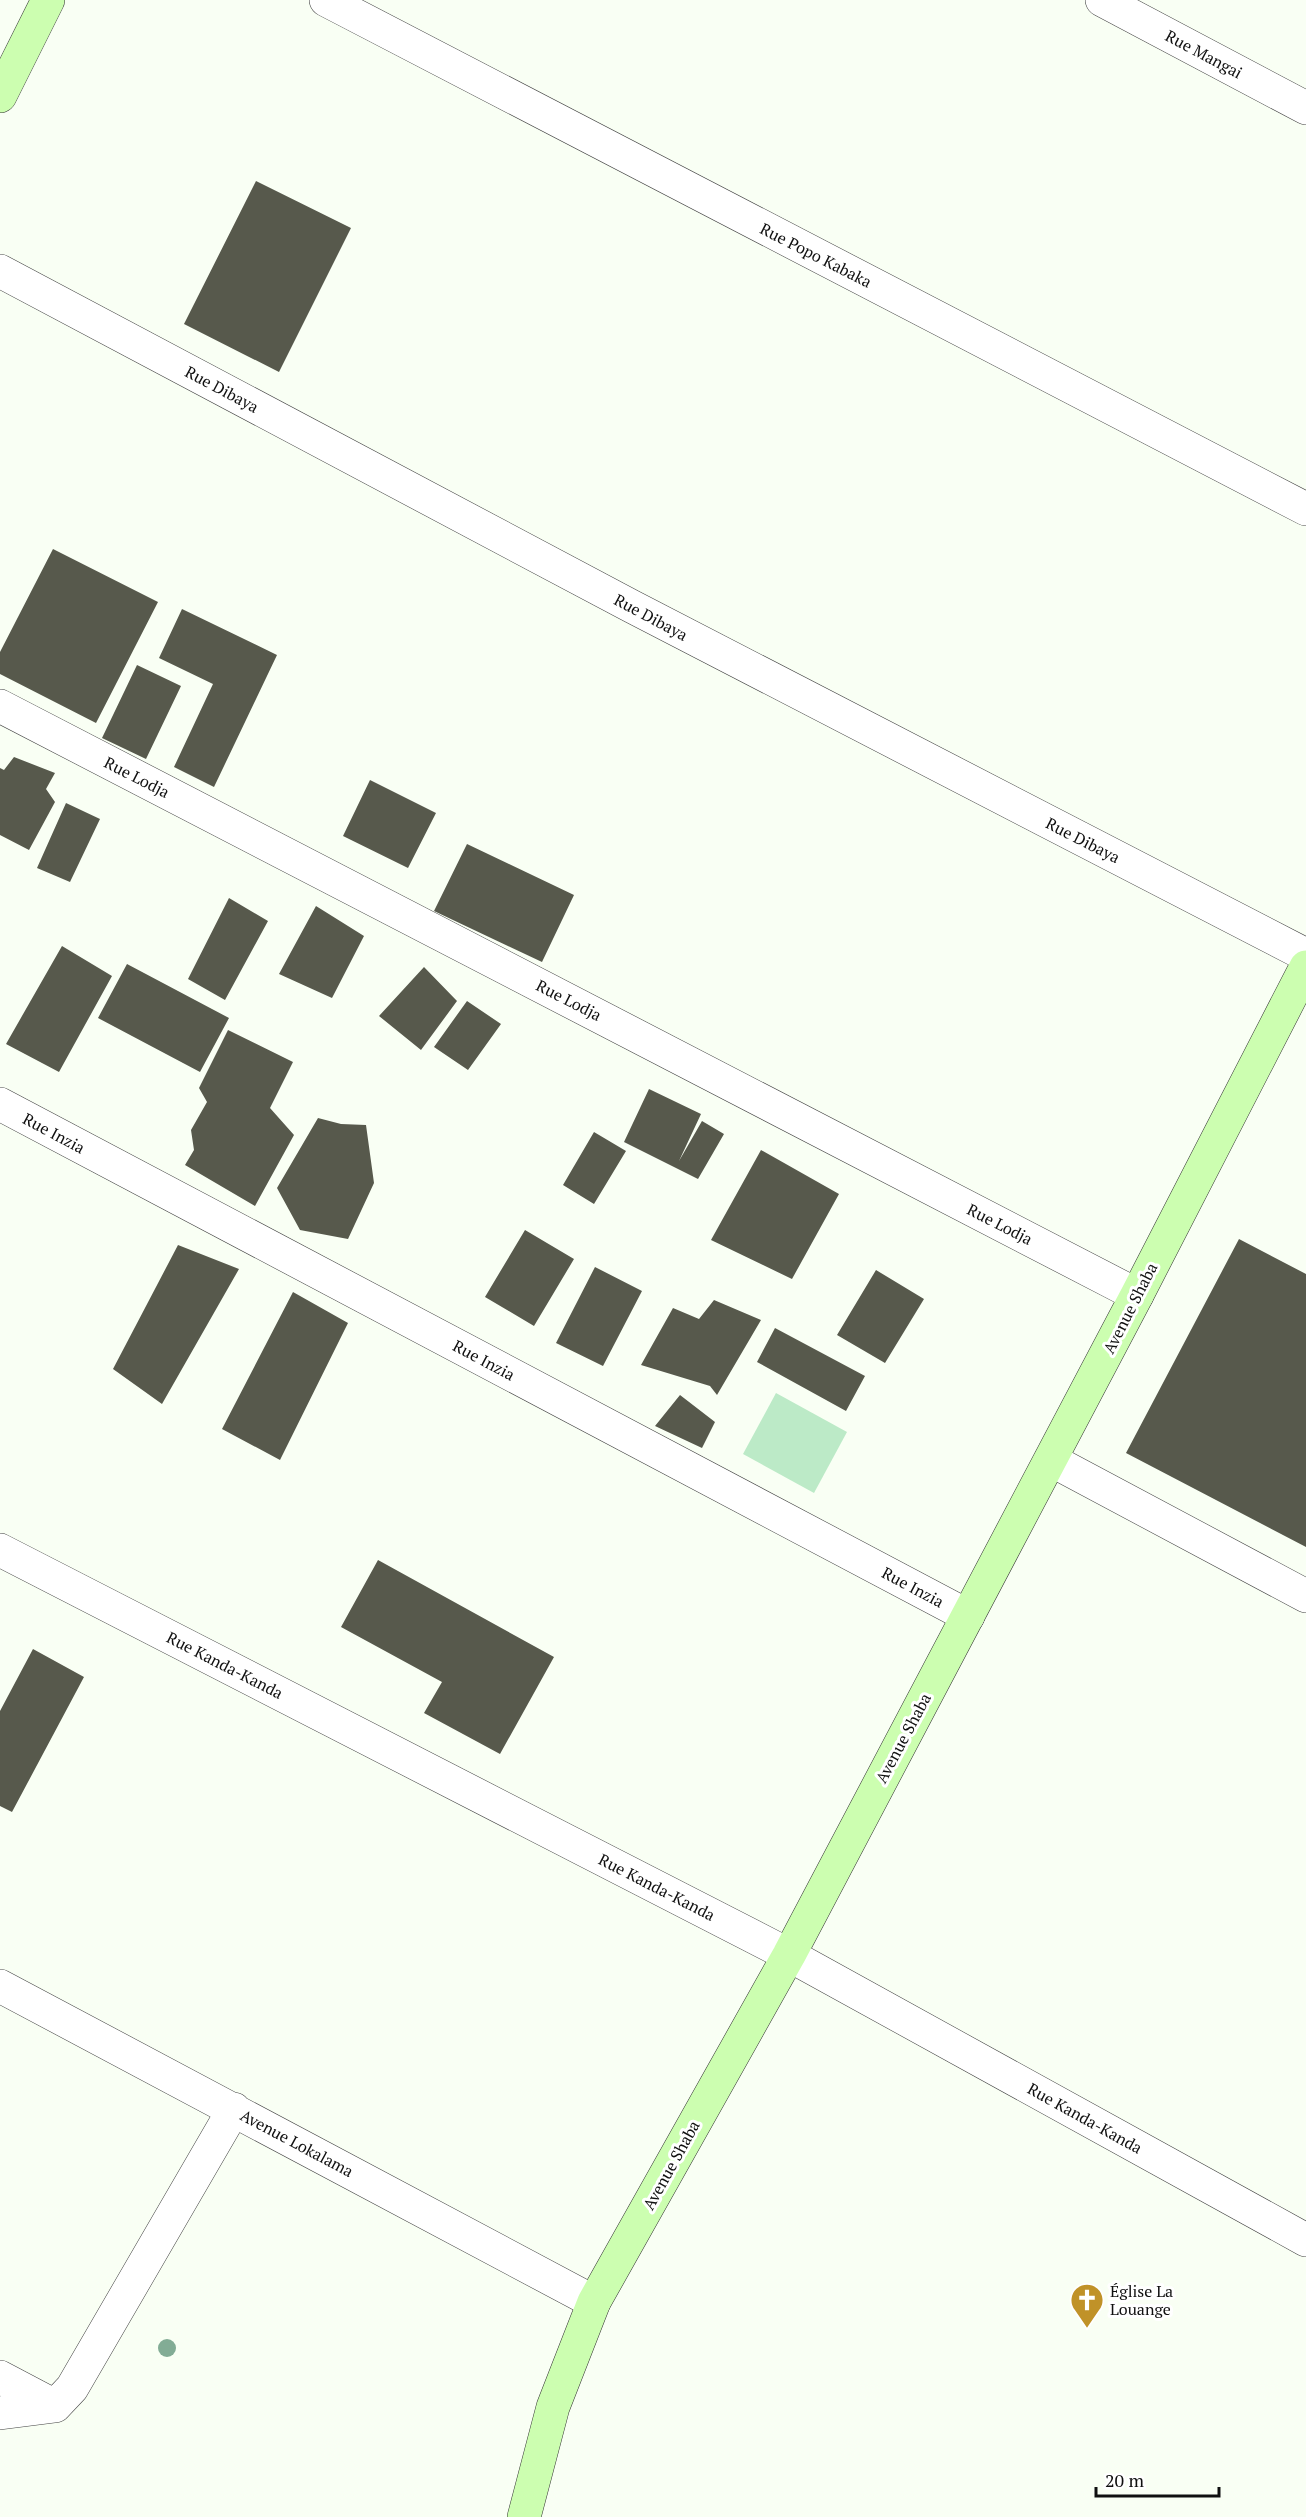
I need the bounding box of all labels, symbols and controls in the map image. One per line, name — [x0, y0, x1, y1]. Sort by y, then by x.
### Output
street label: Rue Mangai — [1162, 25, 1246, 84]
street label: Rue Popo Kabaka — [756, 217, 876, 293]
street label: Rue Dibaya — [181, 360, 263, 418]
street label: Rue Dibaya — [610, 588, 692, 646]
street label: Rue Lodja — [101, 751, 173, 803]
street label: Rue Dibaya — [1042, 812, 1124, 868]
street label: Rue Lodja — [533, 974, 605, 1026]
street label: Rue Inzia — [19, 1108, 89, 1158]
street label: Rue Lodja — [964, 1198, 1036, 1250]
street label: Avenue Shaba — [1098, 1259, 1162, 1357]
street label: Rue Inzia — [449, 1335, 519, 1385]
street label: Rue Inzia — [878, 1562, 948, 1612]
street label: Rue Kanda-Kanda — [163, 1626, 287, 1704]
street label: Avenue Shaba — [870, 1689, 936, 1787]
street label: Rue Kanda-Kanda — [595, 1848, 719, 1926]
street label: Rue Kanda-Kanda — [1024, 2077, 1146, 2159]
street label: Avenue Lokalama — [237, 2104, 357, 2182]
street label: Avenue Shaba — [637, 2116, 705, 2214]
place label: Église La Louange — [1110, 2280, 1173, 2320]
church icon: Église La Louange — [1069, 2282, 1105, 2329]
scale bar — [1096, 2460, 1219, 2498]
text: 20 m — [1105, 2468, 1145, 2492]

